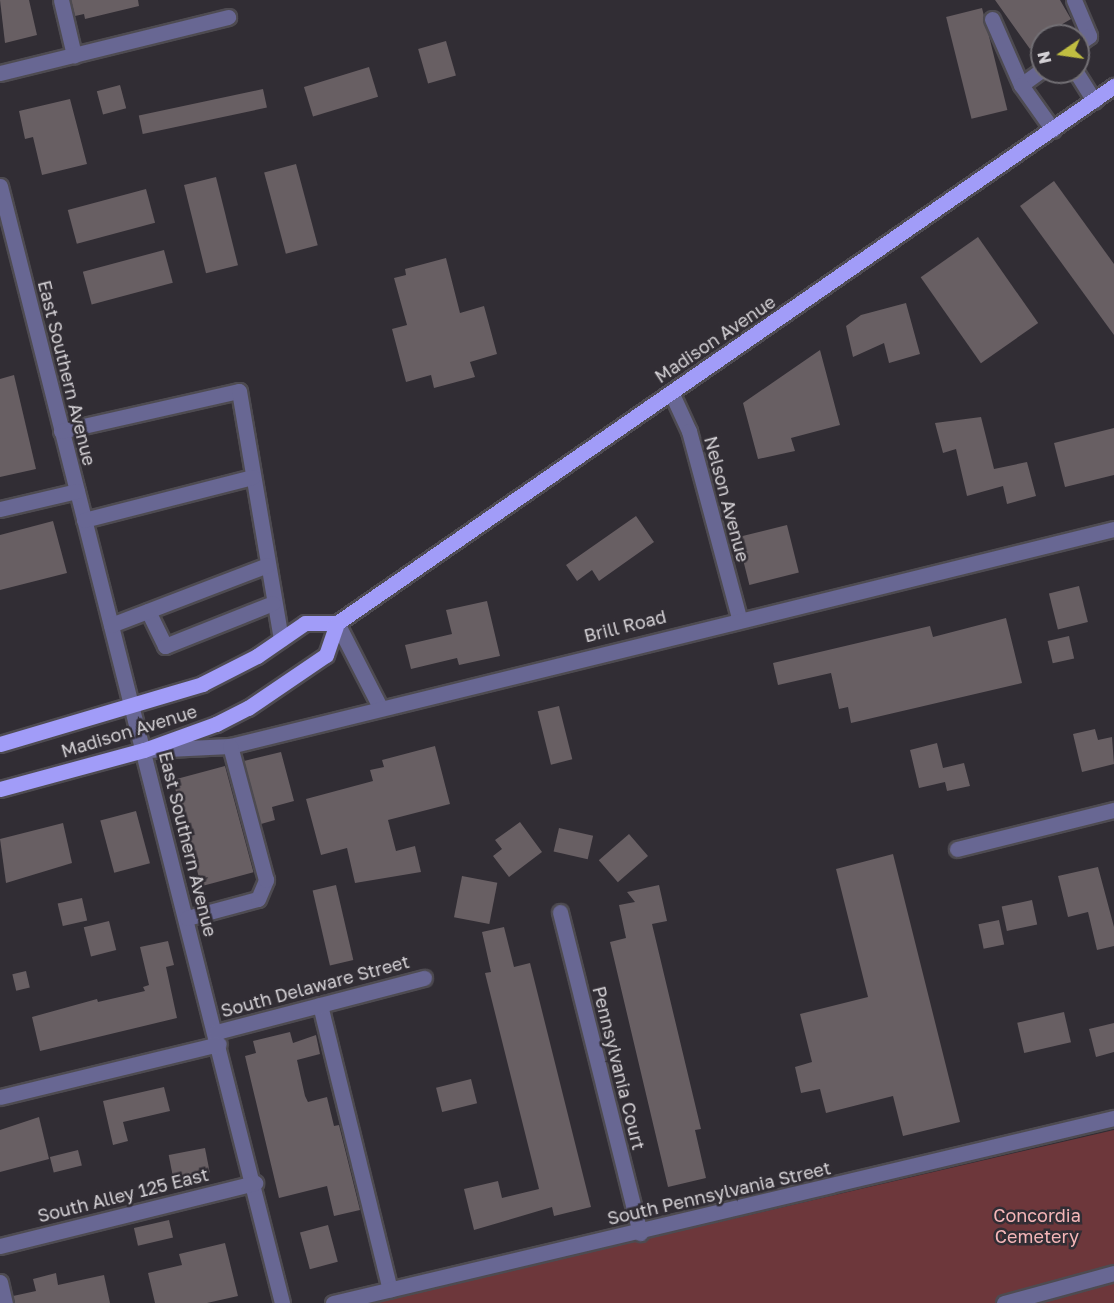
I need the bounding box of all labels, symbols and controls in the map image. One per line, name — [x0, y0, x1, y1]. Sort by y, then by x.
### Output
north arrow — [1030, 24, 1090, 84]
text: N — [1033, 49, 1056, 66]
street label: East Southern Avenue — [34, 278, 100, 468]
street label: Madison Avenue — [651, 291, 779, 387]
street label: Nelson Avenue — [700, 434, 754, 564]
street label: Brill Road — [582, 605, 668, 647]
street label: Madison Avenue — [58, 700, 200, 762]
street label: East Southern Avenue — [155, 749, 221, 939]
street label: South Delaware Street — [218, 950, 412, 1022]
street label: Pennsylvania Court — [588, 984, 650, 1152]
street label: South Pennsylvania Street — [605, 1157, 833, 1229]
street label: South Alley 125 East — [35, 1163, 211, 1227]
park label: Concordia Cemetery — [993, 1205, 1081, 1248]

